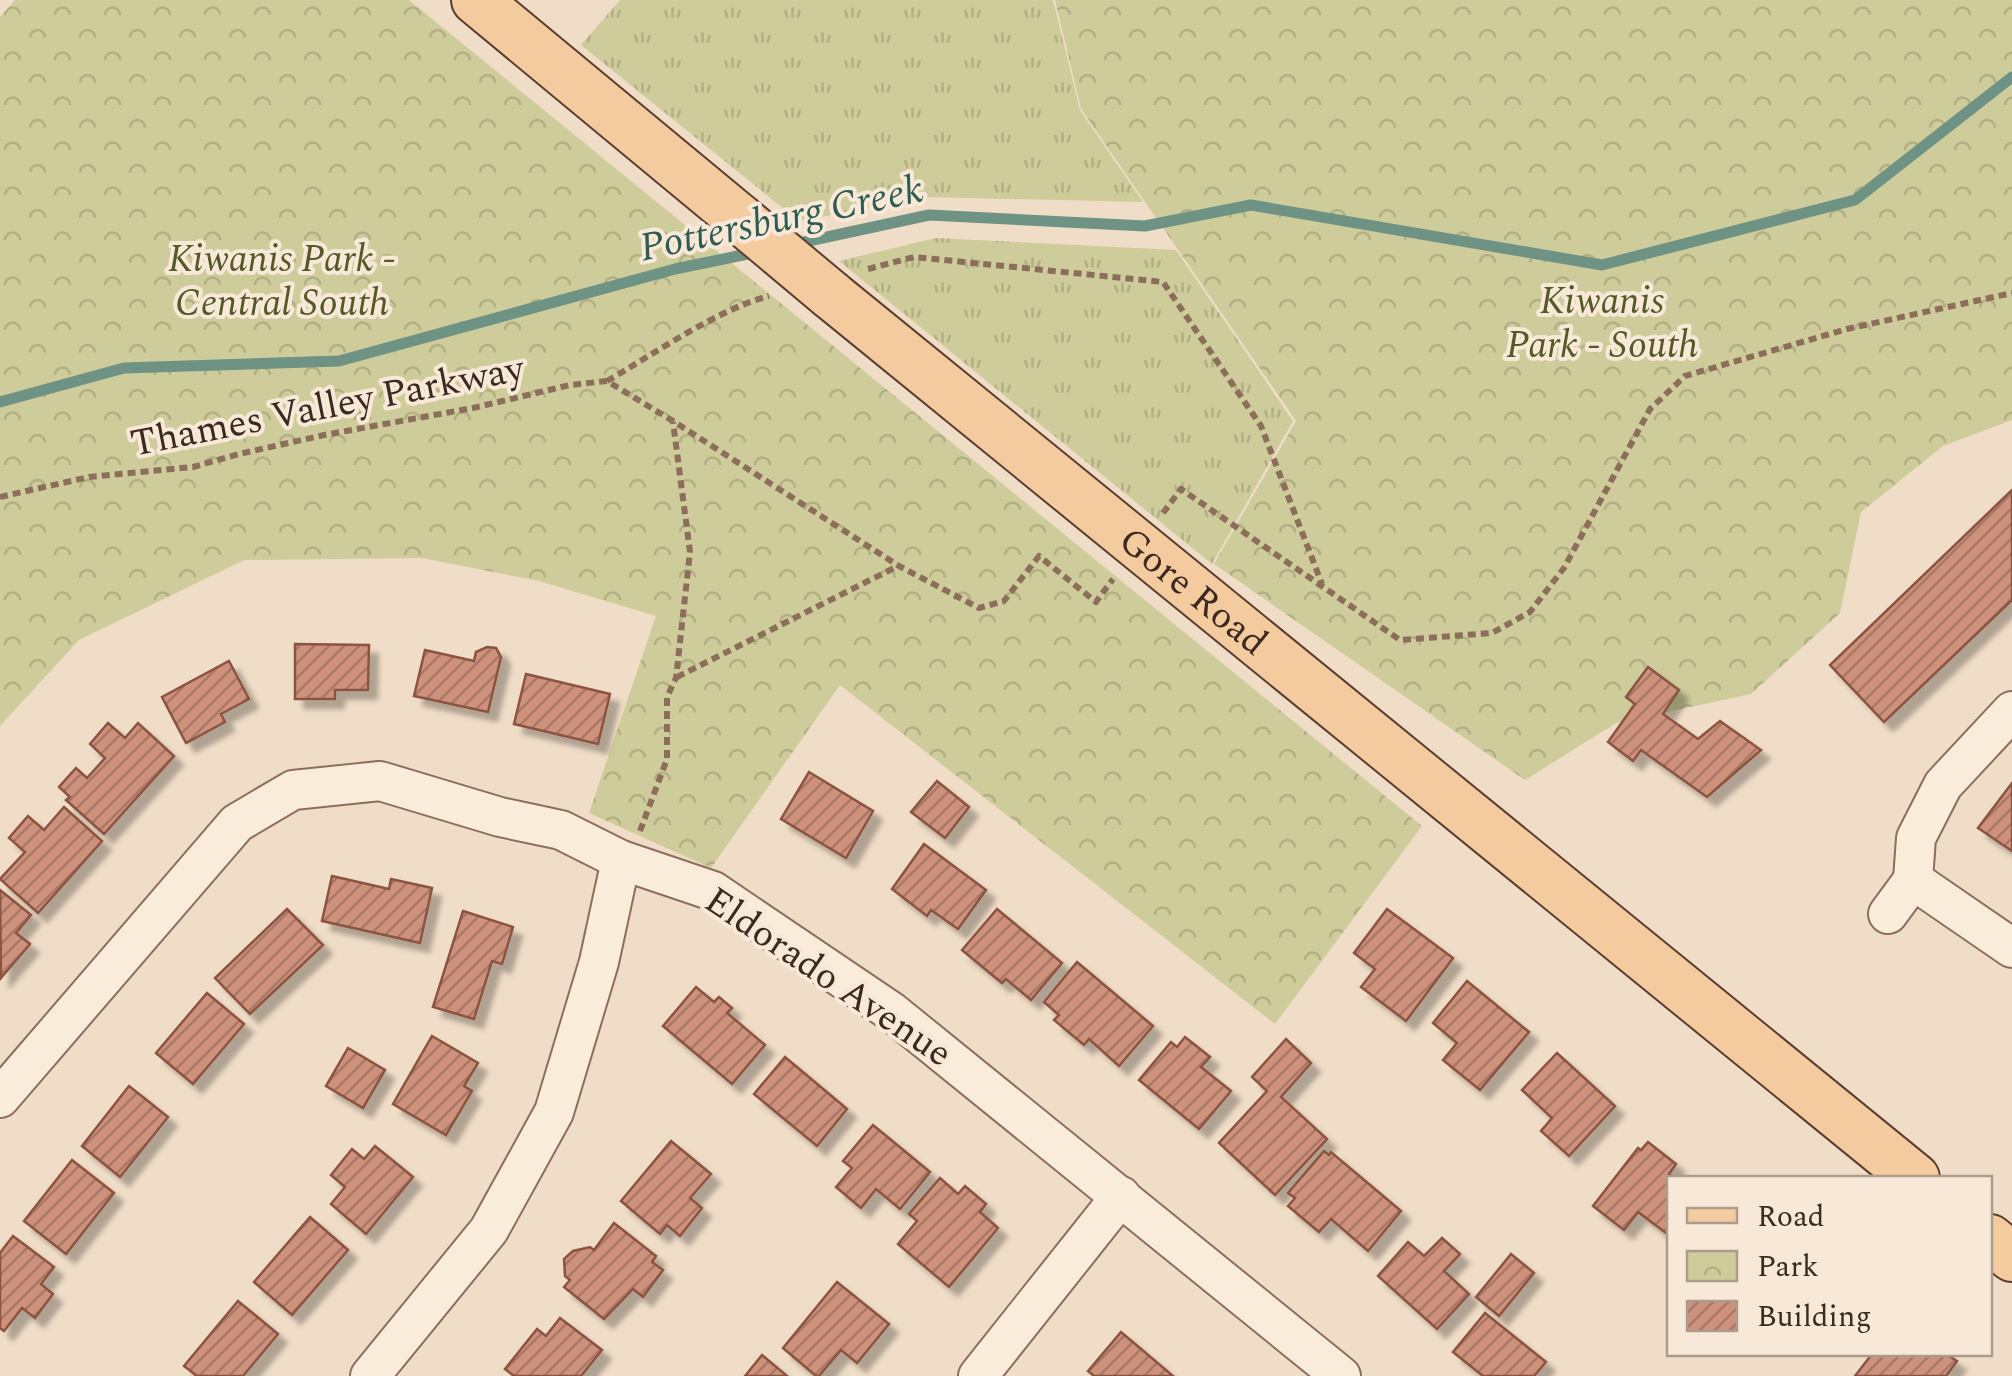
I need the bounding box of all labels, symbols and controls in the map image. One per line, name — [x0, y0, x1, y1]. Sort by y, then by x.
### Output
water label: Pottersburg Creek — [634, 160, 929, 279]
park label: Kiwanis Park - Central South — [168, 231, 396, 333]
park label: Kiwanis Park - South — [1506, 273, 1698, 375]
street label: Thames Valley Parkway — [126, 340, 531, 474]
street label: Gore Road — [1105, 513, 1280, 671]
street label: Eldorado Avenue — [692, 873, 964, 1082]
legend — [1667, 1176, 1992, 1356]
text: Road — [1757, 1194, 1825, 1240]
text: Park — [1757, 1244, 1819, 1290]
text: Building — [1757, 1294, 1872, 1340]

